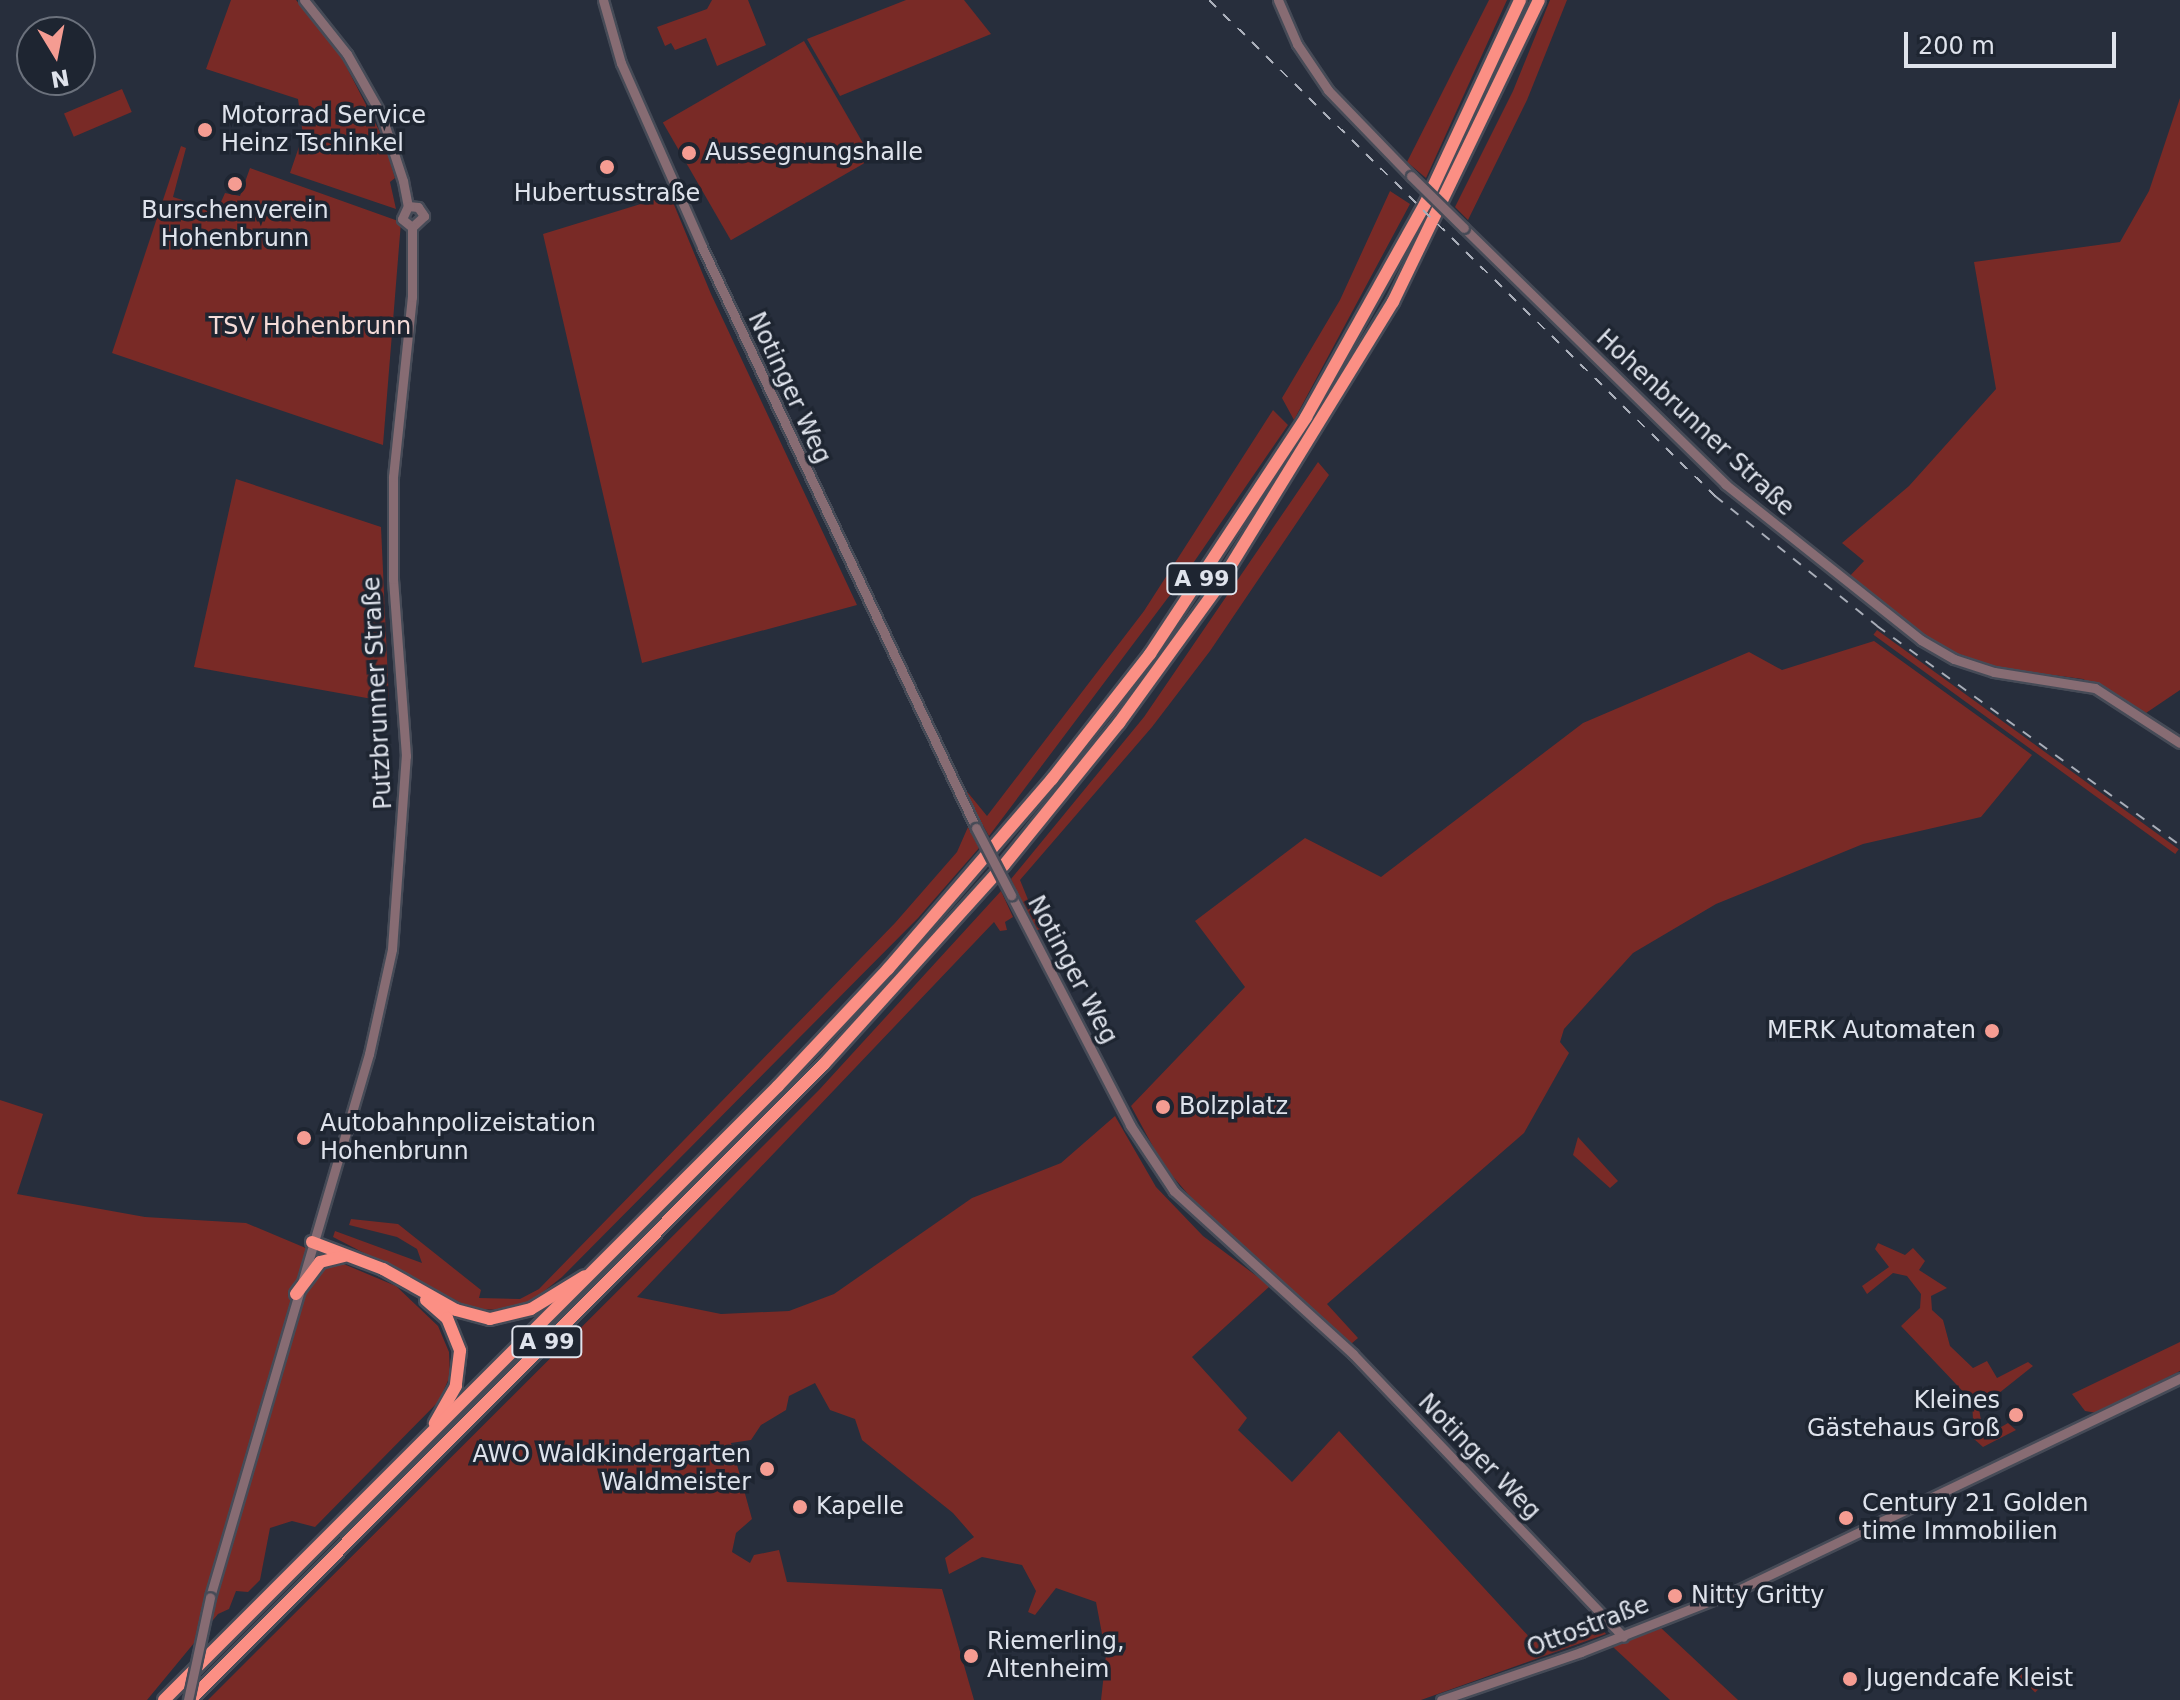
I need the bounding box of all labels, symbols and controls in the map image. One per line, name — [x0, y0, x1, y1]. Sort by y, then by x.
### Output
north arrow — [16, 16, 96, 96]
scale bar — [1908, 16, 2120, 66]
text: 200 m — [1918, 32, 1995, 60]
text: N — [49, 64, 71, 92]
place label: Motorrad Service Heinz Tschinkel — [221, 102, 426, 158]
marker: Motorrad Service Heinz Tschinkel — [196, 121, 214, 139]
place label: Aussegnungshalle — [705, 139, 923, 167]
marker: Aussegnungshalle — [680, 144, 698, 162]
marker: Hubertusstraße — [598, 158, 616, 176]
marker: Burschenverein Hohenbrunn — [226, 175, 244, 193]
place label: Hubertusstraße — [514, 180, 700, 208]
place label: Burschenverein Hohenbrunn — [141, 197, 329, 253]
street label: Notinger Weg — [741, 308, 837, 468]
park label: TSV Hohenbrunn — [209, 313, 411, 341]
street label: Hohenbrunner Straße — [1590, 324, 1800, 522]
road number: A 99 — [1166, 561, 1238, 597]
street label: Putzbrunner Straße — [358, 576, 398, 810]
street label: Notinger Weg — [1021, 891, 1123, 1049]
place label: MERK Automaten — [1767, 1017, 1976, 1045]
marker: MERK Automaten — [1983, 1022, 2001, 1040]
place label: Bolzplatz — [1179, 1093, 1288, 1121]
marker: Bolzplatz — [1154, 1098, 1172, 1116]
place label: Autobahnpolizeistation Hohenbrunn — [320, 1110, 596, 1166]
marker: Autobahnpolizeistation Hohenbrunn — [295, 1129, 313, 1147]
road number: A 99 — [511, 1324, 583, 1360]
place label: Kleines Gästehaus Groß — [1807, 1387, 2000, 1443]
street label: Notinger Weg — [1412, 1388, 1546, 1526]
marker: Kleines Gästehaus Groß — [2007, 1406, 2025, 1424]
place label: AWO Waldkindergarten Waldmeister — [472, 1441, 751, 1497]
marker: AWO Waldkindergarten Waldmeister — [758, 1460, 776, 1478]
place label: Century 21 Golden time Immobilien — [1862, 1490, 2088, 1546]
place label: Kapelle — [816, 1493, 904, 1521]
marker: Kapelle — [791, 1498, 809, 1516]
marker: Century 21 Golden time Immobilien — [1837, 1509, 1855, 1527]
place label: Nitty Gritty — [1691, 1582, 1824, 1610]
marker: Nitty Gritty — [1666, 1587, 1684, 1605]
street label: Ottostraße — [1523, 1590, 1653, 1664]
place label: Riemerling, Altenheim — [987, 1628, 1125, 1684]
marker: Riemerling, Altenheim — [962, 1647, 980, 1665]
place label: Jugendcafe Kleist — [1866, 1665, 2073, 1693]
marker: Jugendcafe Kleist — [1841, 1670, 1859, 1688]

